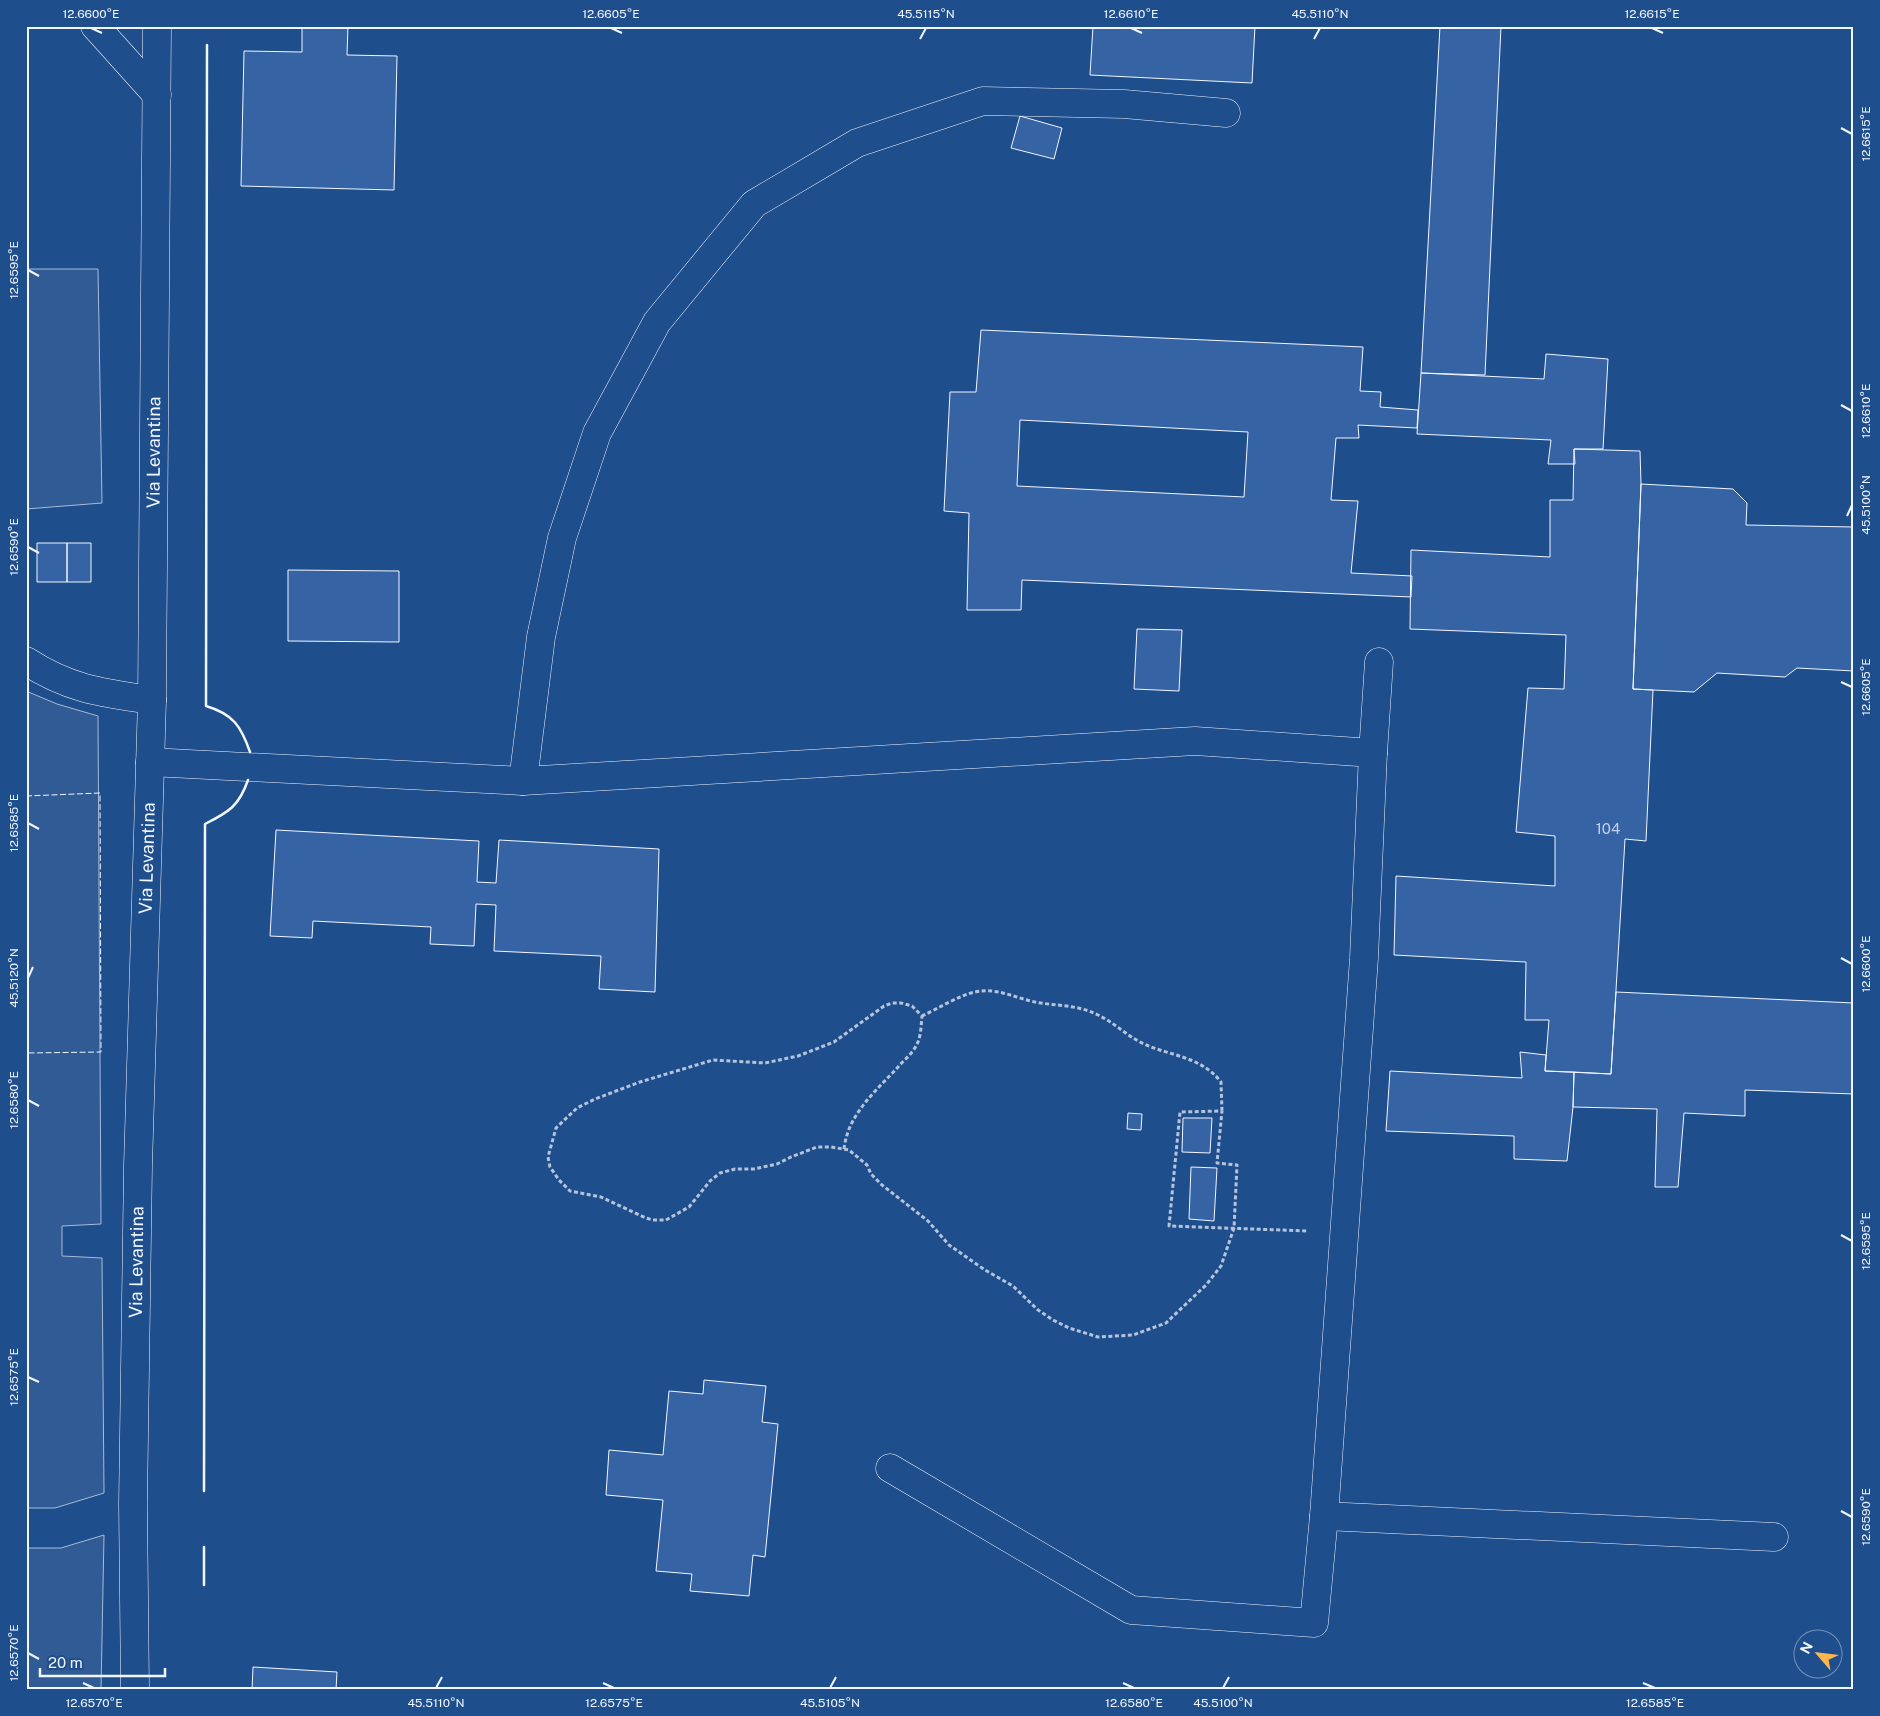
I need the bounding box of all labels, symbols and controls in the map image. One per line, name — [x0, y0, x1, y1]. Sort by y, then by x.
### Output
text: 12.6600°E — [62, 7, 120, 21]
text: 12.6605°E — [582, 7, 640, 21]
text: 45.5115°N — [897, 7, 955, 21]
text: 12.6610°E — [1104, 7, 1158, 21]
text: 45.5110°N — [1291, 7, 1349, 21]
text: 12.6615°E — [1624, 7, 1680, 21]
text: 12.6615°E — [1859, 106, 1873, 162]
text: 12.6595°E — [7, 241, 21, 299]
text: 12.6610°E — [1859, 384, 1873, 438]
street label: Via Levantina — [142, 396, 164, 508]
text: 45.5100°N — [1859, 475, 1873, 535]
text: 12.6590°E — [7, 518, 21, 576]
text: 12.6605°E — [1859, 658, 1873, 716]
text: 12.6585°E — [7, 794, 21, 852]
street label: Via Levantina — [135, 802, 159, 914]
house number: 104 — [1596, 820, 1620, 837]
text: 12.6600°E — [1859, 935, 1873, 993]
text: 45.5120°N — [7, 948, 21, 1008]
text: 12.6580°E — [7, 1071, 21, 1129]
street label: Via Levantina — [125, 1206, 147, 1318]
text: 12.6595°E — [1859, 1212, 1873, 1270]
text: 12.6575°E — [7, 1348, 21, 1406]
text: 12.6590°E — [1859, 1488, 1873, 1546]
text: 12.6570°E — [7, 1624, 21, 1682]
north arrow — [1792, 1628, 1842, 1678]
text: N — [1797, 1639, 1816, 1656]
scale bar — [40, 1646, 165, 1678]
text: 20 m — [48, 1654, 83, 1671]
text: 12.6570°E — [65, 1696, 123, 1710]
text: 45.5110°N — [407, 1696, 465, 1710]
text: 12.6575°E — [585, 1696, 643, 1710]
text: 45.5105°N — [800, 1696, 860, 1710]
text: 12.6580°E — [1105, 1696, 1163, 1710]
text: 45.5100°N — [1193, 1696, 1253, 1710]
text: 12.6585°E — [1626, 1696, 1684, 1710]

